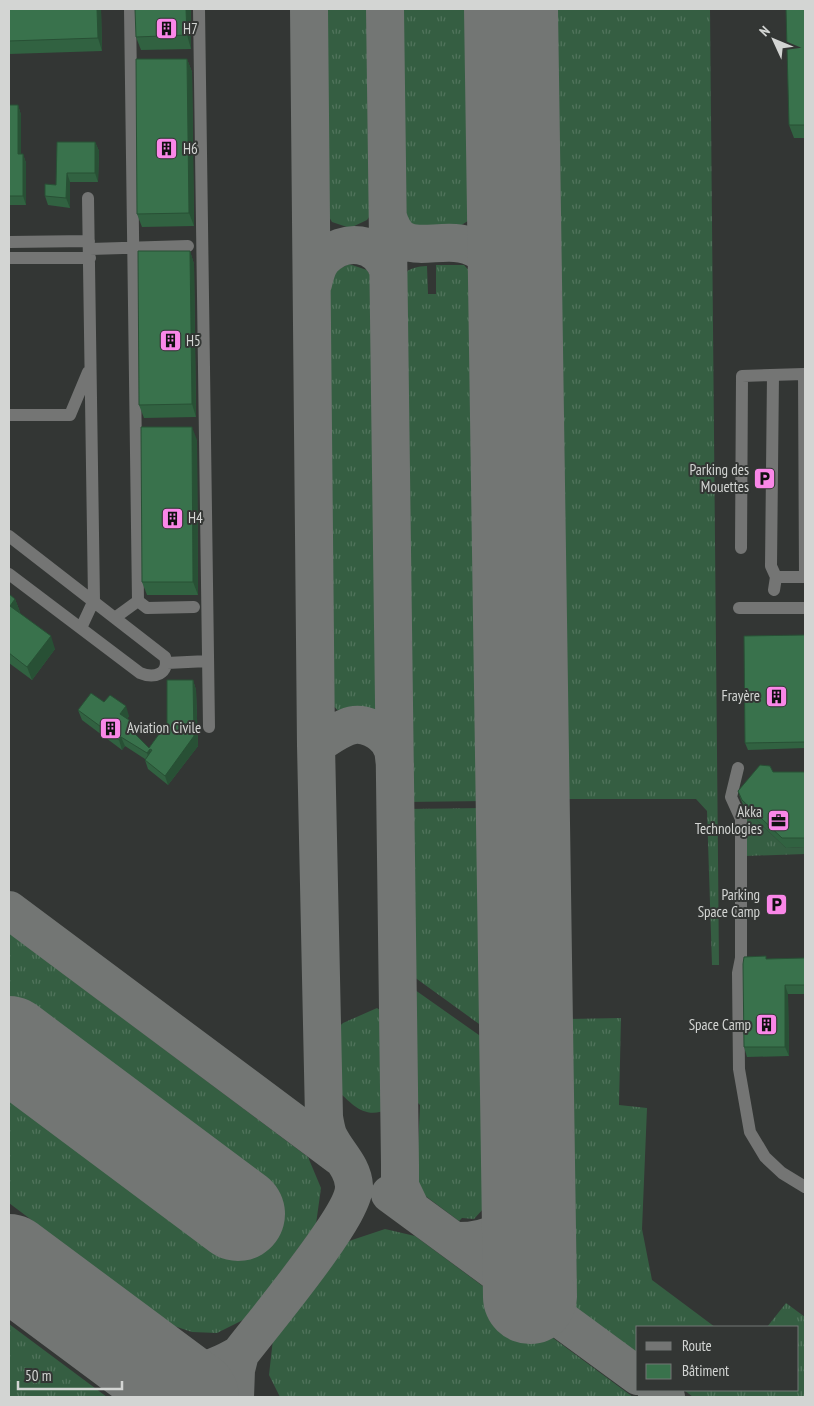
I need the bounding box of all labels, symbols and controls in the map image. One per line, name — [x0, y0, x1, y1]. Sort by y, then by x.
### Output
north arrow — [749, 15, 799, 65]
building icon: H7 — [155, 17, 179, 41]
place label: H7 — [183, 19, 198, 38]
text: N — [756, 22, 774, 40]
building icon: H6 — [155, 137, 179, 161]
place label: H6 — [183, 139, 198, 158]
building icon: H5 — [158, 329, 182, 353]
place label: H5 — [186, 331, 201, 350]
place label: Parking des Mouettes — [689, 460, 749, 496]
parking icon: Parking des Mouettes — [753, 467, 777, 491]
building icon: H4 — [160, 506, 184, 530]
place label: H4 — [188, 508, 203, 527]
building icon: Frayère — [764, 684, 788, 708]
place label: Frayère — [722, 686, 760, 705]
building icon: Aviation Civile — [99, 716, 123, 740]
place label: Aviation Civile — [127, 718, 201, 737]
place label: Akka Technologies — [695, 802, 762, 838]
office icon: Akka Technologies — [766, 809, 790, 833]
place label: Parking Space Camp — [698, 885, 760, 921]
parking icon: Parking Space Camp — [764, 892, 788, 916]
building icon: Space Camp — [755, 1013, 779, 1037]
place label: Space Camp — [689, 1015, 751, 1034]
legend — [636, 1326, 799, 1391]
text: Route — [682, 1336, 712, 1355]
scale bar — [18, 1358, 121, 1390]
text: Bâtiment — [682, 1361, 729, 1380]
text: 50 m — [25, 1366, 51, 1385]

